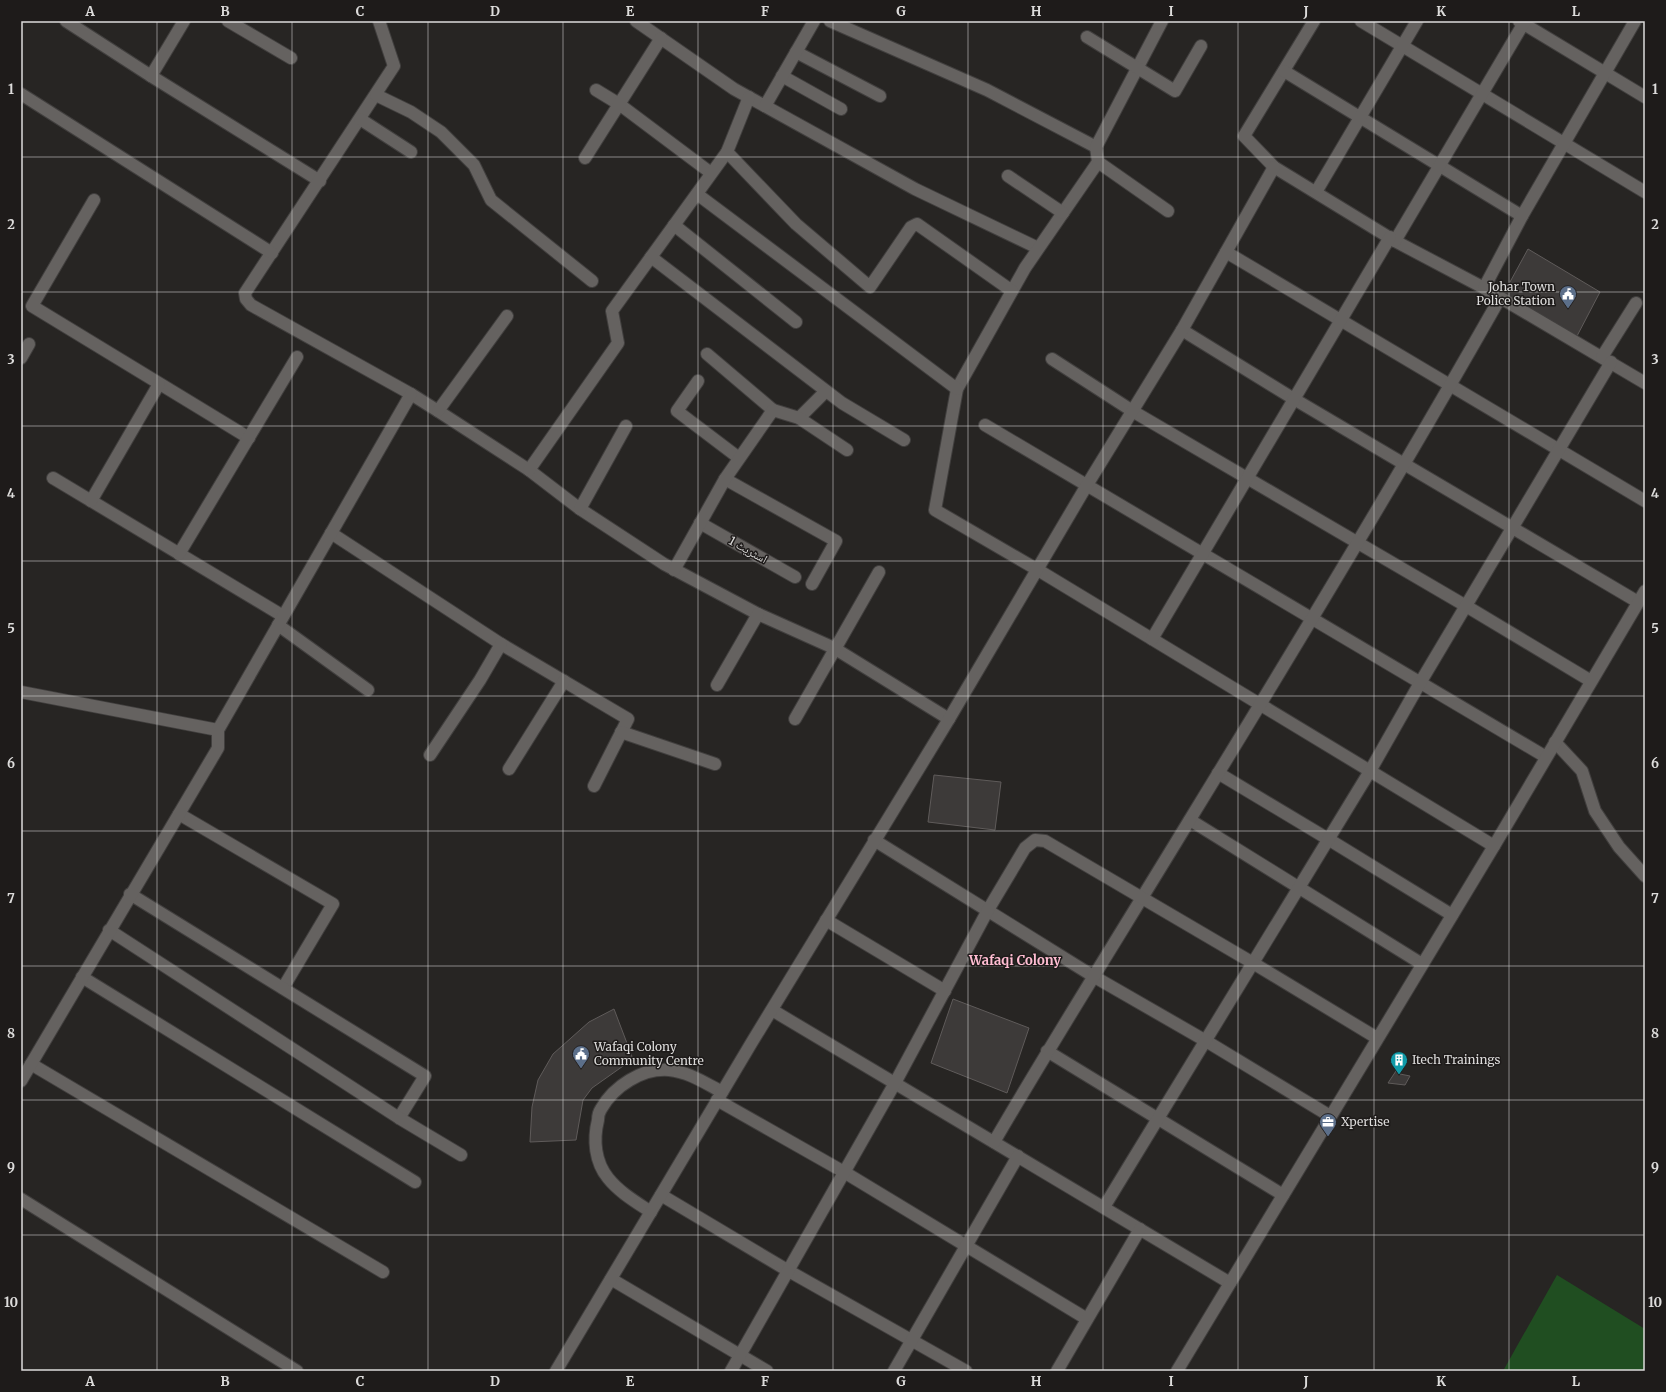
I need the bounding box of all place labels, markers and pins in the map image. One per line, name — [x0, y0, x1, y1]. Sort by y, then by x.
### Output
place label: Johar Town Police Station — [1476, 279, 1555, 308]
public building icon: Johar Town Police Station — [1558, 284, 1578, 309]
place label: Wafaqi Colony Community Centre — [593, 1039, 704, 1068]
public building icon: Wafaqi Colony Community Centre — [571, 1044, 591, 1069]
building icon: Itech Trainings — [1389, 1050, 1409, 1075]
place label: Itech Trainings — [1412, 1052, 1500, 1067]
office icon: Xpertise — [1318, 1112, 1338, 1137]
place label: Xpertise — [1341, 1114, 1390, 1129]

